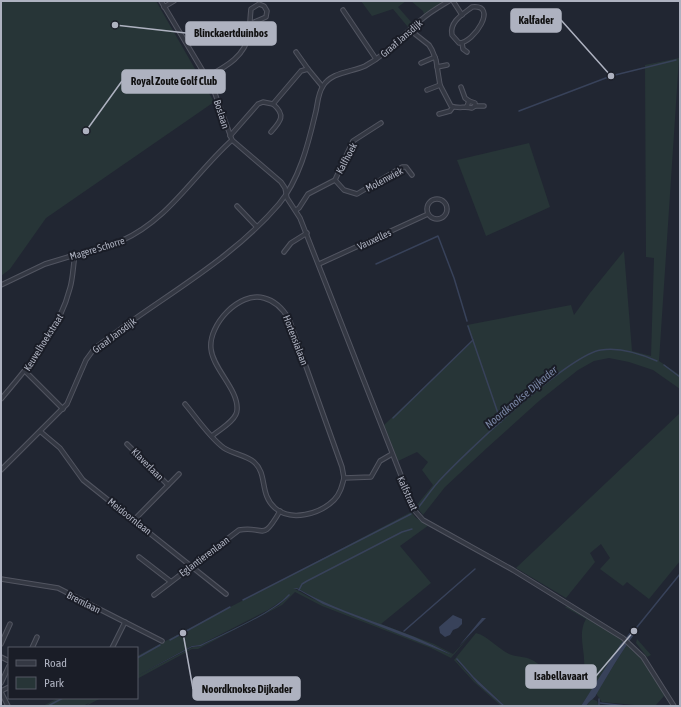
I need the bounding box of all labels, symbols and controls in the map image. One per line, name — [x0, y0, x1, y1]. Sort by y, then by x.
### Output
callout: Kalfader — [511, 9, 561, 32]
text: Kalfader — [519, 14, 554, 26]
street label: Graaf Jansdijk — [378, 17, 425, 59]
callout: Blinckaertduinbos — [186, 22, 276, 45]
text: Blinckaertduinbos — [194, 27, 268, 39]
callout: Royal Zoute Golf Club — [122, 70, 225, 93]
text: Royal Zoute Golf Club — [131, 75, 217, 87]
street label: Boslaan — [212, 98, 231, 130]
street label: Kalfhoek — [334, 140, 359, 175]
street label: Molenwiek — [364, 165, 405, 194]
street label: Vauxelles — [356, 227, 393, 252]
street label: Magere Schorre — [68, 235, 126, 262]
street label: Keuvelhoekstraat — [22, 312, 65, 373]
street label: Hortensialaan — [281, 314, 310, 367]
street label: Graaf Jansdijk — [90, 315, 139, 355]
water label: Noordknokse Dijkader — [483, 363, 560, 431]
street label: Klaverlaan — [129, 446, 166, 483]
street label: Kalfstraat — [395, 474, 420, 512]
street label: Meidoornlaan — [106, 496, 154, 537]
street label: Eglantierenlaan — [177, 534, 232, 579]
street label: Bremlaan — [65, 589, 103, 616]
legend — [8, 647, 138, 699]
text: Road — [44, 656, 67, 670]
callout: Isabellavaart — [526, 665, 596, 688]
text: Isabellavaart — [534, 670, 589, 682]
text: Park — [44, 676, 65, 690]
callout: Noordknokse Dijkader — [193, 677, 300, 700]
text: Noordknokse Dijkader — [202, 683, 293, 695]

